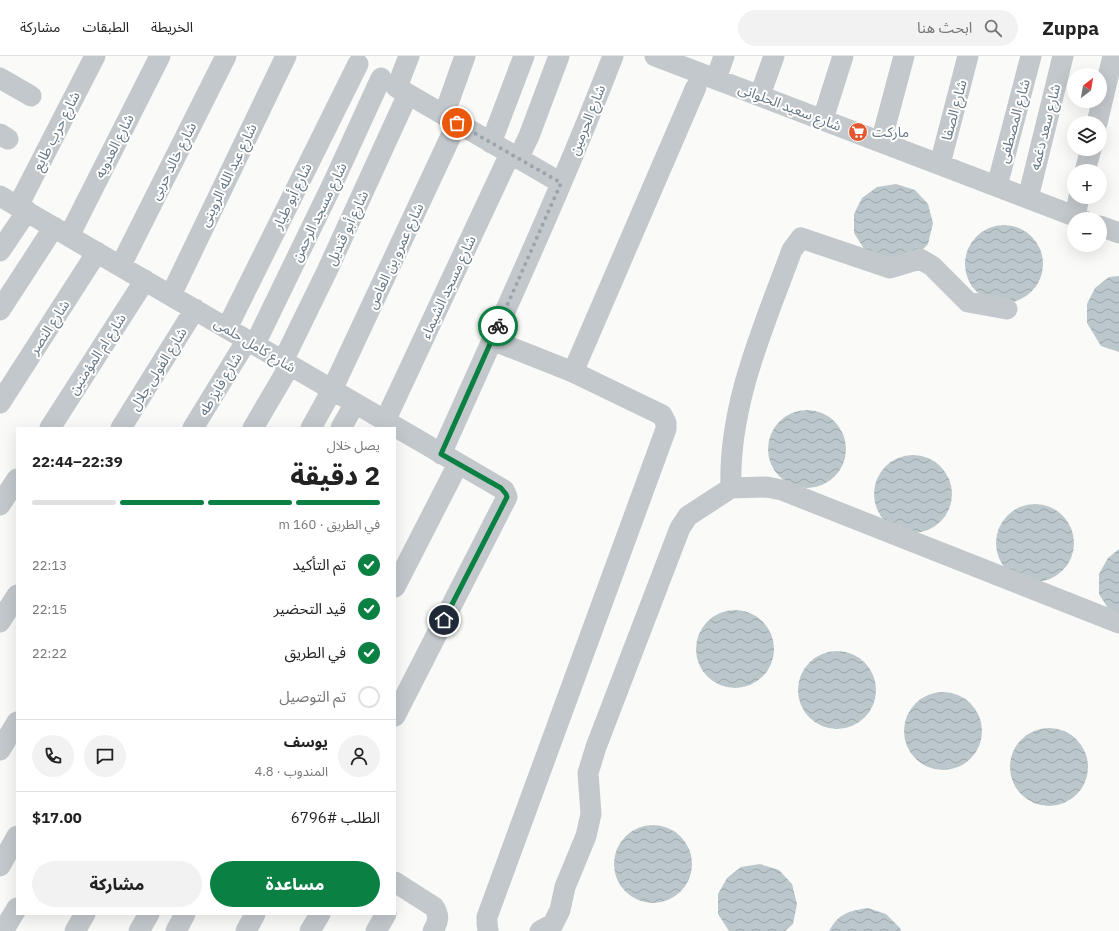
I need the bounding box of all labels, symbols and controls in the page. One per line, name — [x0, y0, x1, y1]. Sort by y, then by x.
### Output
search box — [738, 10, 1018, 46]
text: Zuppa — [1042, 16, 1099, 40]
icon: search — [982, 17, 1004, 39]
text: مشاركة — [20, 18, 60, 36]
text: الطبقات — [82, 18, 129, 36]
text: الخريطة — [151, 18, 193, 36]
text: ابحث هنا — [917, 18, 972, 37]
north arrow — [1067, 68, 1107, 108]
map controls — [1067, 68, 1107, 252]
street label: شارع المصطفى — [994, 77, 1036, 165]
street label: شارع الصفا — [937, 78, 973, 143]
street label: شارع سعيد الحلوانى — [735, 79, 844, 137]
street label: شارع الحرمين — [565, 82, 611, 159]
street label: شارع سعد دغمه — [1026, 82, 1066, 172]
street label: شارع حرب طايع — [28, 88, 86, 175]
pin — [440, 106, 474, 140]
street label: شارع العدويه — [90, 111, 140, 182]
icon: bag — [446, 112, 468, 134]
button: layers — [1067, 116, 1107, 156]
street label: شارع خالد حربى — [146, 119, 202, 204]
street label: شارع عبد الله الروينى — [195, 120, 263, 230]
supermarket icon: ماركت — [847, 121, 869, 143]
place label: ماركت — [872, 123, 909, 141]
street label: شارع مسجد الرحمن — [287, 159, 353, 265]
street label: شارع أبو طيار — [268, 160, 318, 234]
button: + — [1067, 164, 1107, 204]
street label: شارع أبو قنديل — [322, 188, 374, 269]
street label: شارع عمرو بن العاص — [363, 200, 429, 313]
button: − — [1067, 212, 1107, 252]
street label: شارع مسجد الشيماء — [416, 233, 482, 342]
street label: شارع النصر — [24, 296, 75, 359]
courier — [478, 306, 518, 346]
street label: شارع ام المؤمنين — [64, 310, 132, 399]
street label: شارع كامل حلمى — [210, 314, 299, 378]
icon: bike — [487, 315, 509, 337]
street label: شارع الفولى جلال — [125, 324, 192, 415]
street label: شارع فايز طه — [194, 349, 248, 420]
text: يصل خلال — [327, 437, 380, 454]
text: 22:39–22:44 — [32, 452, 123, 471]
text: 2 دقيقة — [290, 458, 380, 492]
text: في الطريق · 160 m — [278, 516, 380, 533]
icon: check — [358, 554, 380, 576]
text: تم التأكيد — [292, 555, 346, 574]
text: 22:13 — [32, 557, 67, 574]
icon: check — [358, 598, 380, 620]
text: قيد التحضير — [274, 599, 346, 618]
text: 22:15 — [32, 601, 67, 618]
pin — [427, 603, 461, 637]
icon: home — [433, 609, 455, 631]
icon: check — [358, 642, 380, 664]
text: في الطريق — [284, 643, 346, 662]
text: 22:22 — [32, 645, 67, 662]
text: تم التوصيل — [279, 687, 346, 706]
text: يوسف — [284, 732, 328, 751]
button: phone — [32, 735, 74, 777]
button: chat — [84, 735, 126, 777]
button: person — [338, 735, 380, 777]
text: المندوب · 4.8 — [254, 763, 328, 780]
text: $17.00 — [32, 808, 82, 827]
text: الطلب #6796 — [291, 808, 380, 827]
button: مشاركة — [32, 861, 202, 907]
button: مساعدة — [210, 861, 380, 907]

